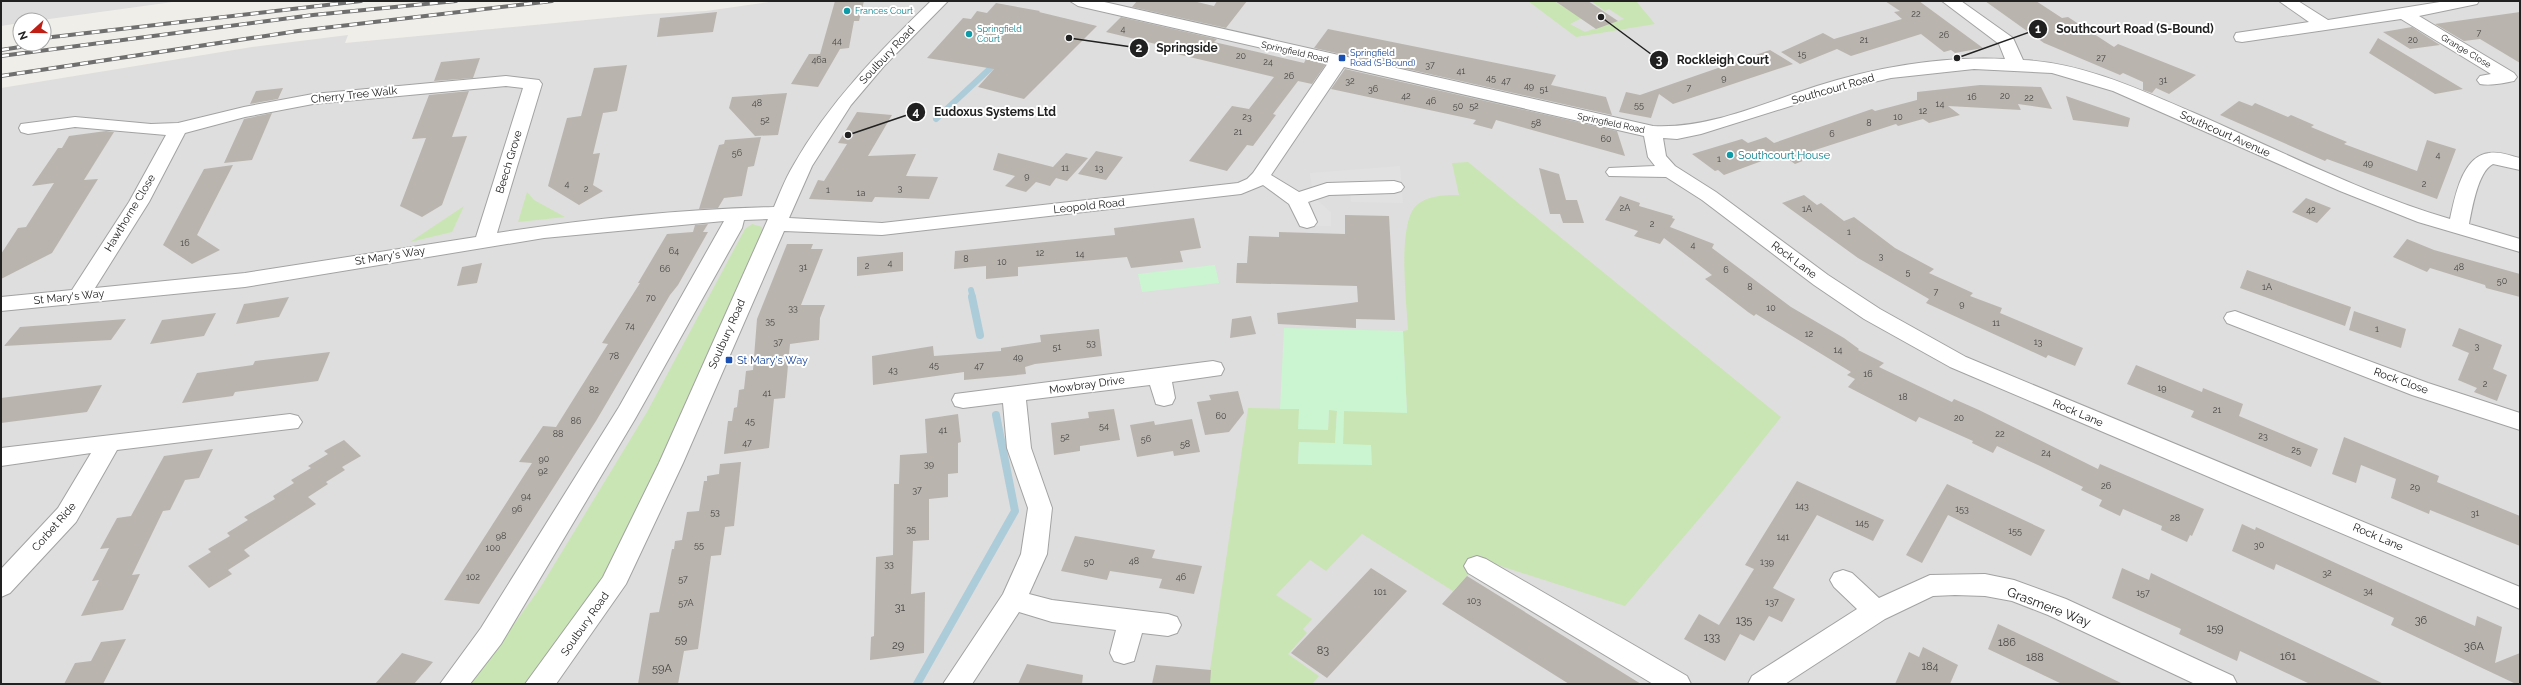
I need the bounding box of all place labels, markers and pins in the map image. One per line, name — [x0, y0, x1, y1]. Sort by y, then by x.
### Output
marker: Frances Court — [842, 6, 852, 16]
place label: Frances Court — [855, 6, 913, 16]
callout: Southcourt Road (S-Bound) — [2028, 17, 2222, 41]
place label: Springfield Court — [977, 24, 1022, 44]
marker: Springfield Court — [964, 29, 974, 39]
callout: Springside — [1129, 36, 1226, 60]
place label: Springfield Road (S-Bound) — [1350, 48, 1416, 68]
callout: Rockleigh Court — [1649, 48, 1777, 72]
marker: Springfield Road (S-Bound) — [1337, 53, 1347, 63]
callout: Eudoxus Systems Ltd — [906, 100, 1064, 124]
place label: Southcourt House — [1738, 149, 1831, 162]
marker: Southcourt House — [1725, 150, 1735, 160]
place label: St Mary's Way — [737, 354, 808, 367]
marker: St Mary's Way — [724, 355, 734, 365]

